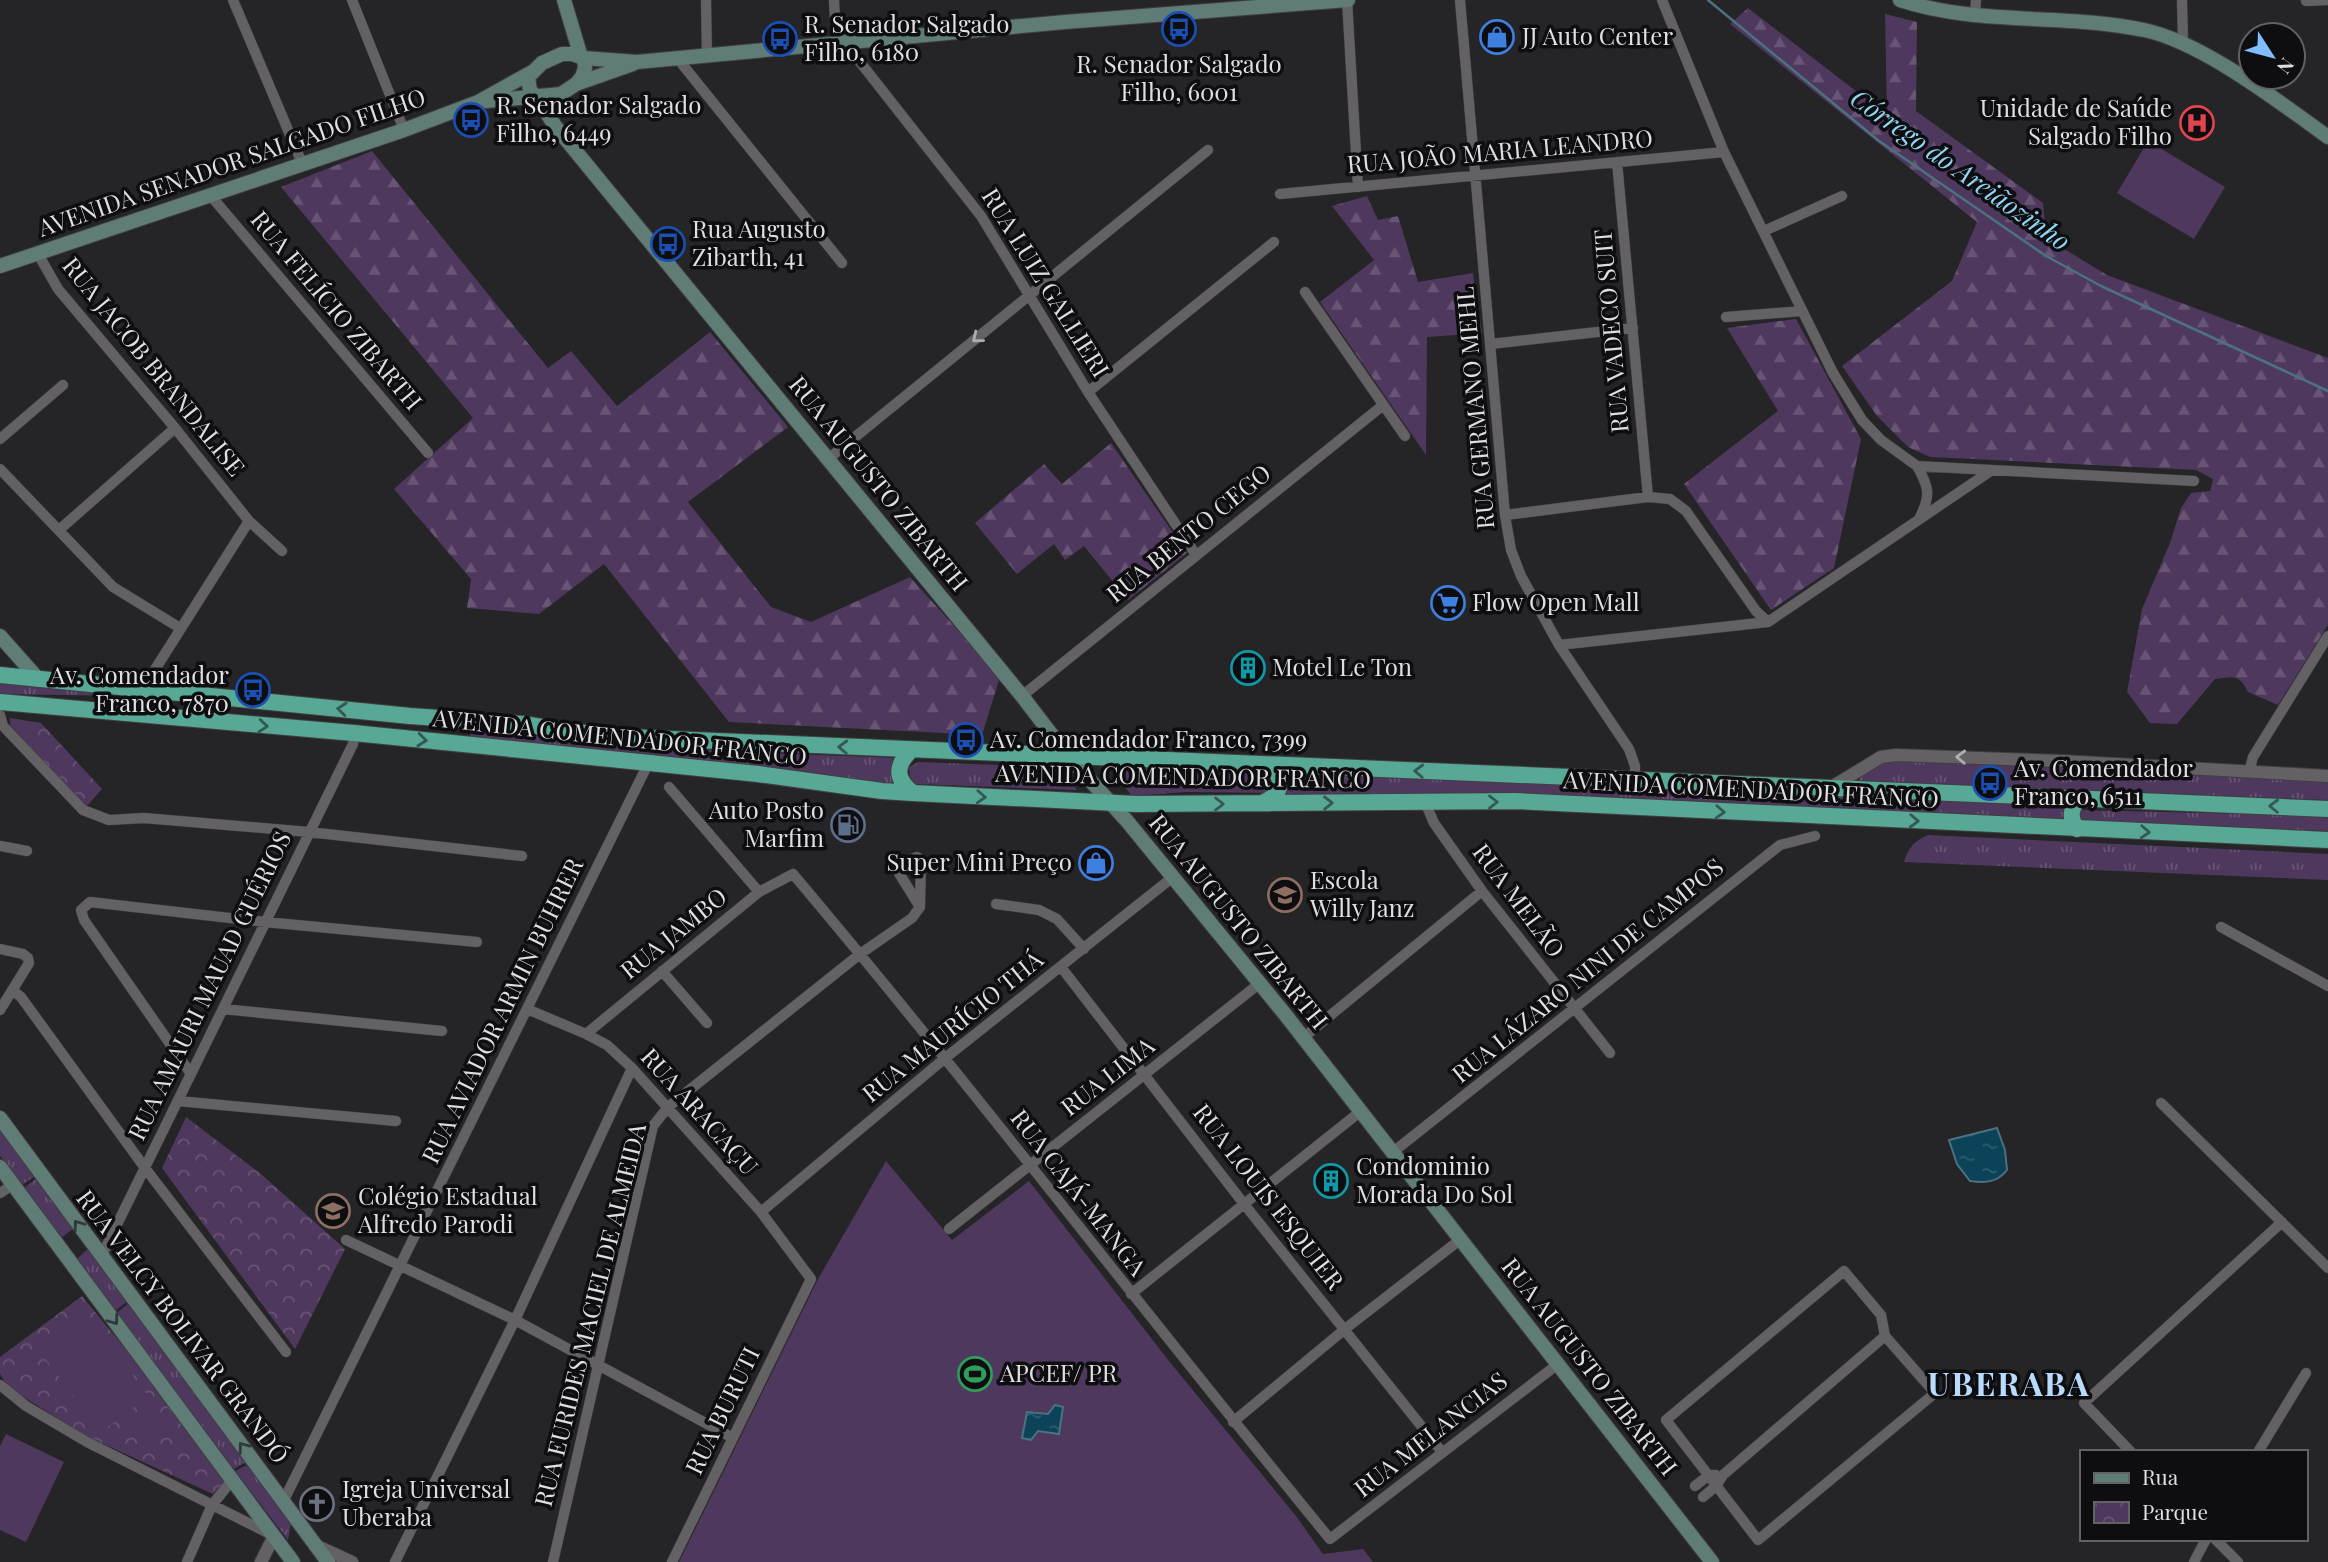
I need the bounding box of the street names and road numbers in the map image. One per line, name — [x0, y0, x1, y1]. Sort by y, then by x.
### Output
street label: AVENIDA SENADOR SALGADO FILHO — [32, 80, 429, 243]
street label: RUA JOÃO MARIA LEANDRO — [1346, 121, 1654, 179]
street label: RUA LUIZ GALLIERI — [976, 181, 1118, 383]
street label: RUA FELÍCIO ZIBARTH — [245, 203, 430, 416]
street label: RUA VADECO SUIT — [1585, 228, 1635, 434]
street label: RUA JACOB BRANDALISE — [56, 250, 253, 482]
street label: RUA GERMANO MEHL — [1447, 286, 1501, 531]
street label: RUA AUGUSTO ZIBARTH — [783, 369, 976, 597]
street label: RUA BENTO CEGO — [1099, 456, 1277, 609]
street label: AVENIDA COMENDADOR FRANCO — [431, 700, 809, 772]
street label: AVENIDA COMENDADOR FRANCO — [994, 756, 1371, 794]
street label: AVENIDA COMENDADOR FRANCO — [1562, 762, 1940, 814]
street label: RUA AUGUSTO ZIBARTH — [1143, 807, 1336, 1035]
street label: RUA AMAURI MAUAD GUÉRIOS — [119, 825, 297, 1145]
street label: RUA MELÃO — [1466, 836, 1573, 963]
street label: RUA LÁZARO NINI DE CAMPOS — [1444, 850, 1729, 1089]
street label: RUA AVIADOR ARMIN BUHRER — [413, 852, 589, 1168]
street label: RUA JAMBO — [613, 880, 733, 985]
street label: RUA MAURÍCIO THÁ — [855, 942, 1049, 1108]
street label: RUA LIMA — [1053, 1028, 1161, 1122]
street label: RUA ARACAÇU — [635, 1040, 766, 1181]
street label: RUA LOUIS ESQUIER — [1187, 1096, 1352, 1296]
street label: RUA CAJÁ-MANGA — [1005, 1102, 1155, 1282]
street label: RUA EURIDES MACIEL DE ALMEIDA — [526, 1119, 652, 1510]
street label: RUA VELCY BOLIVAR GRANDÓ — [70, 1183, 297, 1469]
street label: RUA AUGUSTO ZIBARTH — [1496, 1250, 1686, 1481]
street label: RUA BURUTI — [677, 1341, 766, 1479]
street label: RUA MELANCIAS — [1347, 1364, 1513, 1503]

